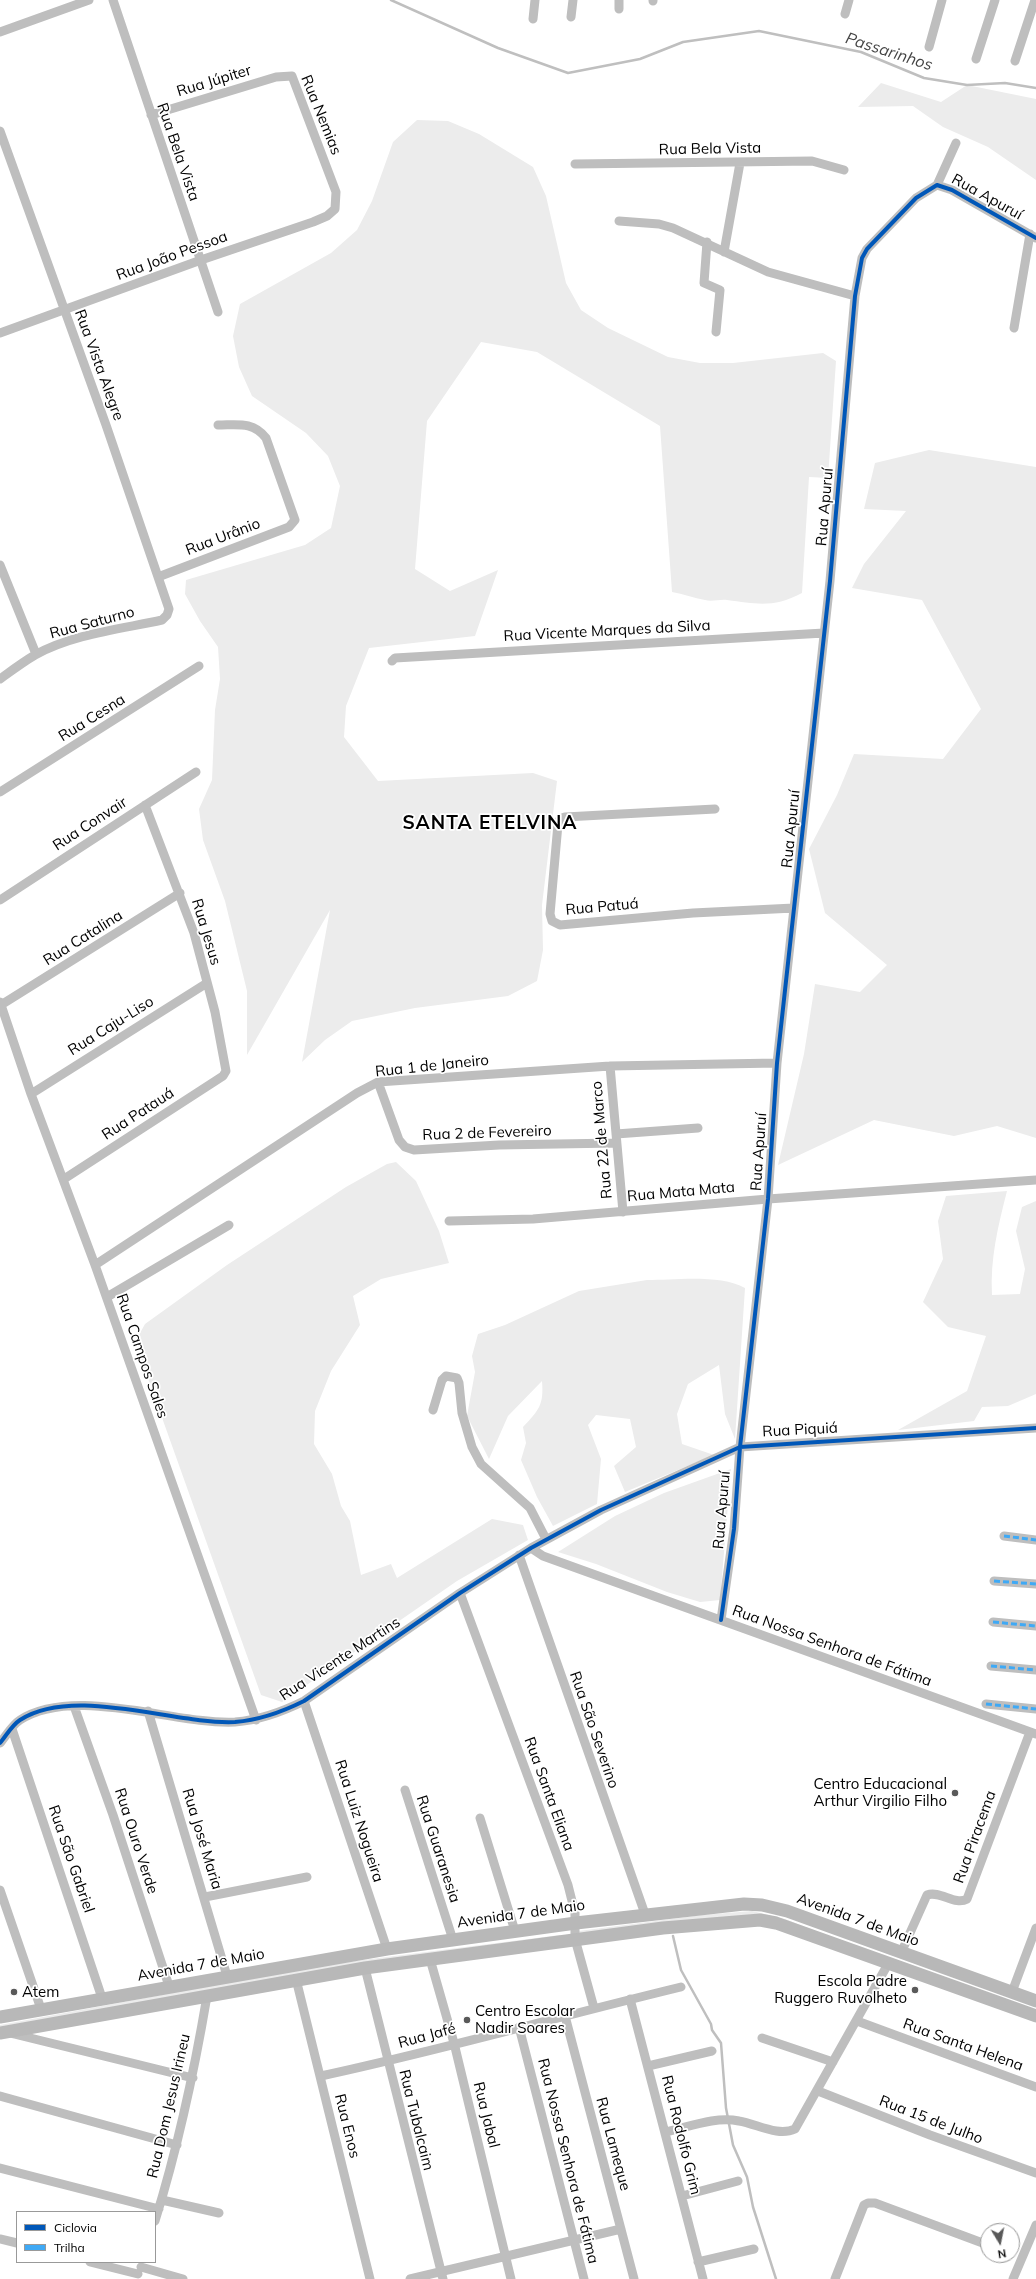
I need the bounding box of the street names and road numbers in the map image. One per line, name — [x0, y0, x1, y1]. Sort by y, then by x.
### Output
street label: Rua Júpiter — [175, 61, 253, 101]
street label: Rua Nemias — [297, 72, 345, 158]
street label: Rua Bela Vista — [153, 101, 203, 203]
street label: Rua Bela Vista — [659, 139, 761, 159]
street label: Rua Apuruí — [948, 170, 1026, 224]
street label: Rua João Pessoa — [114, 228, 230, 284]
street label: Rua Vista Alegre — [71, 307, 127, 423]
street label: Rua Apuruí — [813, 467, 837, 547]
street label: Rua Urânio — [183, 515, 263, 559]
street label: Rua Saturno — [48, 603, 136, 643]
street label: Rua Vicente Marques da Silva — [503, 617, 711, 645]
street label: Rua Cesna — [55, 690, 129, 746]
street label: Rua Apuruí — [778, 789, 804, 869]
street label: Rua Convair — [50, 793, 130, 855]
street label: Rua Patuá — [565, 895, 639, 919]
street label: Rua Jesus — [187, 897, 225, 967]
street label: Rua Catalina — [40, 906, 126, 970]
street label: Rua Caju-Liso — [65, 993, 157, 1059]
street label: Rua 1 de Janeiro — [374, 1051, 490, 1081]
street label: Rua 22 de Marco — [588, 1080, 616, 1200]
street label: Rua Patauá — [99, 1084, 177, 1144]
street label: Rua Apuruí — [747, 1112, 771, 1192]
street label: Rua 2 de Fevereiro — [422, 1122, 552, 1144]
street label: Rua Mata Mata — [626, 1178, 736, 1206]
street label: Rua Campos Sales — [112, 1291, 172, 1421]
street label: Rua Piquiá — [762, 1419, 838, 1441]
street label: Rua Apuruí — [710, 1470, 734, 1550]
street label: Rua Nossa Senhora de Fátima — [730, 1601, 934, 1691]
street label: Rua Vicente Martins — [276, 1613, 404, 1705]
street label: Rua São Severino — [566, 1669, 622, 1791]
street label: Rua Santa Eliana — [520, 1735, 578, 1853]
street label: Rua Luiz Nogueira — [331, 1758, 387, 1884]
street label: Rua Ouro Verde — [110, 1786, 162, 1896]
street label: Rua José Maria — [178, 1786, 226, 1892]
street label: Rua Piracema — [950, 1788, 1000, 1886]
street label: Rua Guaranesia — [412, 1793, 464, 1905]
street label: Rua São Gabriel — [44, 1803, 98, 1915]
street label: Avenida 7 de Maio — [794, 1889, 922, 1951]
street label: Avenida 7 de Maio — [456, 1896, 586, 1932]
street label: Avenida 7 de Maio — [136, 1945, 266, 1985]
street label: Rua Santa Helena — [901, 2015, 1025, 2075]
street label: Rua Jafé — [396, 2020, 458, 2052]
street label: Rua Dom Jesus Irineu — [144, 2032, 194, 2180]
street label: Rua Nossa Senhora de Fátima — [534, 2056, 602, 2266]
street label: Rua Tubalcaim — [395, 2068, 437, 2172]
street label: Rua Rodolfo Grim — [657, 2073, 705, 2197]
street label: Rua Jabal — [469, 2080, 503, 2150]
street label: Rua Enos — [330, 2092, 364, 2160]
street label: Rua 15 de Julho — [877, 2092, 985, 2148]
street label: Rua Lameque — [592, 2095, 634, 2193]

